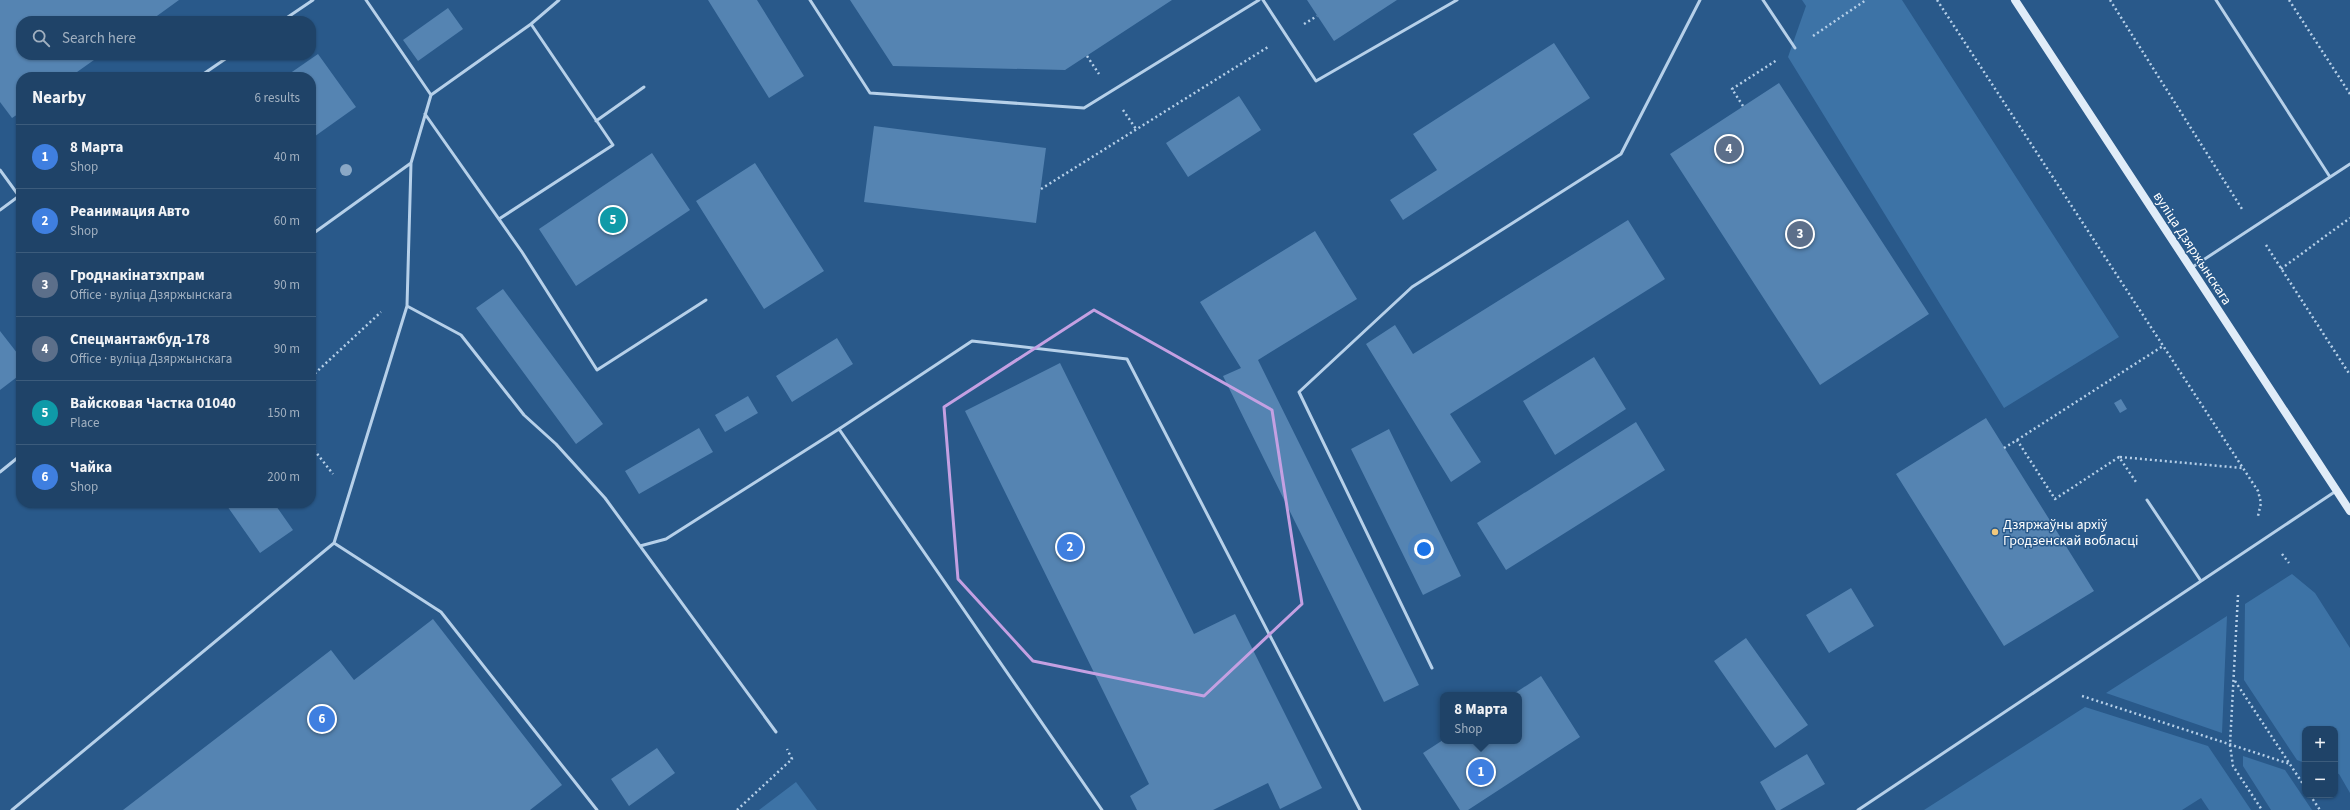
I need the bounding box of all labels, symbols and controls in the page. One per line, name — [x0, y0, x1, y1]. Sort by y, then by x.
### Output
search box — [16, 16, 316, 60]
icon: search — [30, 27, 52, 49]
text: Search here — [62, 28, 136, 49]
text: Nearby — [32, 86, 86, 110]
text: 6 results — [255, 89, 300, 107]
pin: 4 — [1716, 134, 1742, 164]
text: 8 Марта — [70, 137, 123, 158]
text: 1 — [42, 148, 48, 166]
text: 40 m — [274, 148, 300, 166]
text: Shop — [70, 158, 98, 176]
street label: вуліца Дзяржынскага — [2148, 188, 2236, 309]
text: Реанимация Авто — [70, 201, 190, 222]
pin: 5 — [600, 205, 626, 235]
text: 2 — [42, 212, 48, 230]
text: 60 m — [274, 212, 300, 230]
pin: 3 — [1787, 219, 1813, 249]
text: Shop — [70, 222, 98, 240]
text: Гроднакінатэхпрам — [70, 265, 205, 286]
text: 3 — [42, 276, 48, 294]
text: 90 m — [274, 276, 300, 294]
text: Office · вуліца Дзяржынскага — [70, 286, 232, 304]
text: Спецмантажбуд-178 — [70, 329, 210, 350]
text: 4 — [42, 340, 48, 358]
text: 90 m — [274, 340, 300, 358]
text: Office · вуліца Дзяржынскага — [70, 350, 232, 368]
text: Вайсковая Частка 01040 — [70, 393, 236, 414]
text: 5 — [42, 404, 48, 422]
text: 150 m — [267, 404, 300, 422]
text: Place — [70, 414, 99, 432]
text: Чайка — [70, 457, 112, 478]
text: 6 — [42, 468, 48, 486]
text: 200 m — [267, 468, 300, 486]
text: Shop — [70, 478, 98, 496]
place label: Дзяржаўны архіў Гродзенскай вобласці — [2003, 515, 2138, 551]
marker: Дзяржаўны архіў Гродзенскай вобласці — [1990, 527, 2000, 537]
pin: 2 — [1057, 532, 1083, 562]
your location — [1414, 539, 1434, 559]
popup — [1440, 692, 1522, 744]
text: 8 Марта — [1454, 699, 1508, 720]
pin: 6 — [309, 704, 335, 734]
text: Shop — [1454, 720, 1483, 738]
map controls — [2302, 726, 2338, 798]
button: + — [2302, 726, 2338, 762]
pin: 1 — [1468, 757, 1494, 787]
button: − — [2302, 762, 2338, 798]

